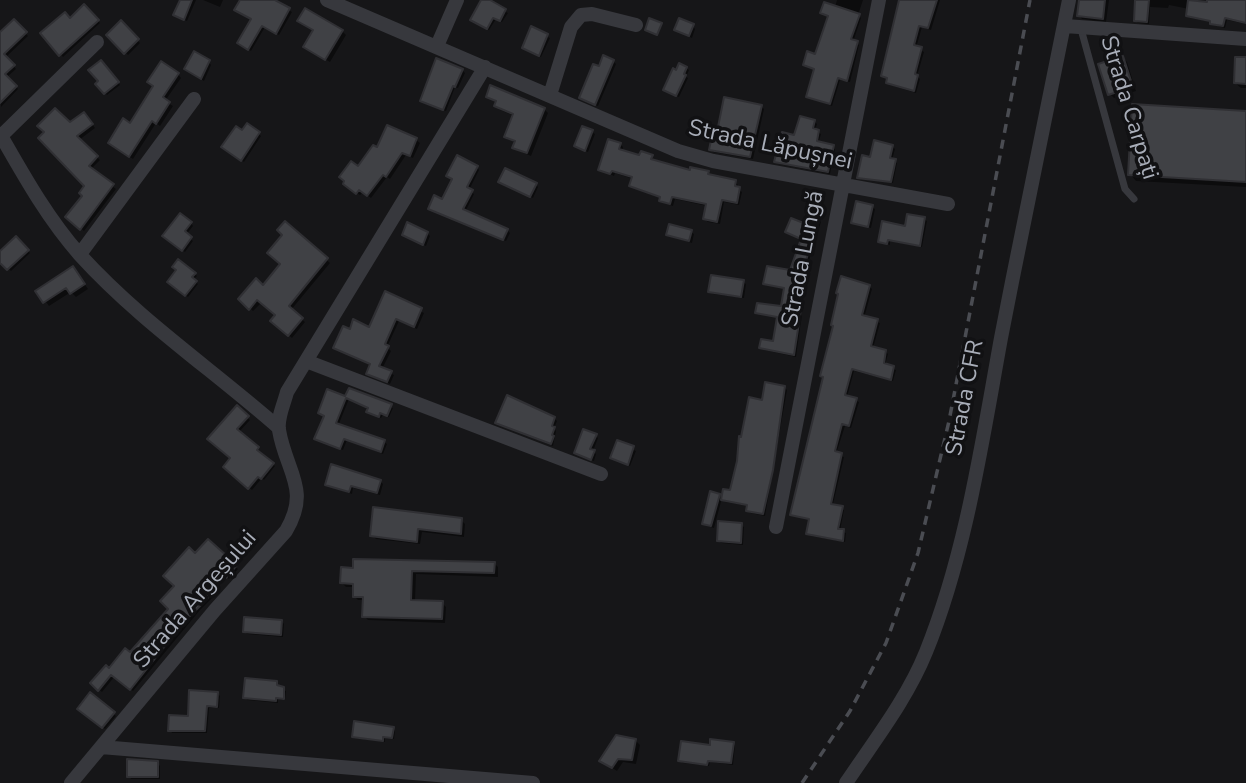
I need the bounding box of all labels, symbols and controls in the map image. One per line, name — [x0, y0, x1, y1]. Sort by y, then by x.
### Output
street label: Strada Carpați — [1093, 33, 1163, 183]
street label: Strada Lăpușnei — [686, 115, 854, 177]
street label: Strada Lungă — [777, 189, 831, 329]
street label: Strada CFR — [941, 338, 991, 458]
street label: Strada Argeșului — [129, 525, 263, 675]

